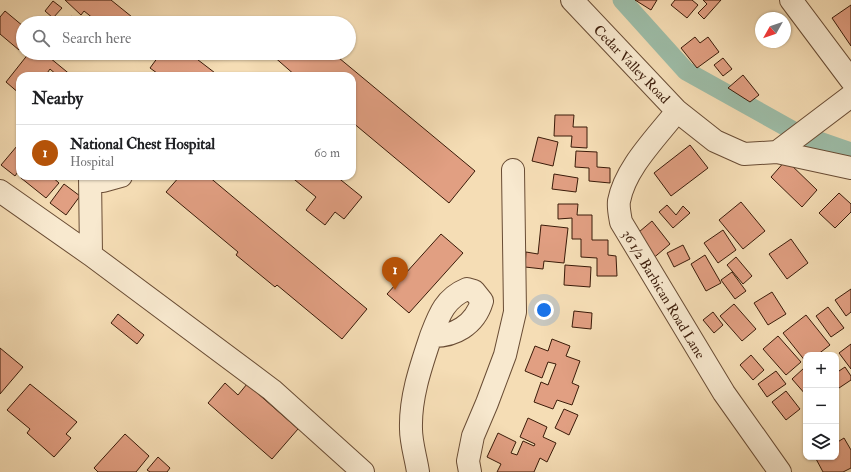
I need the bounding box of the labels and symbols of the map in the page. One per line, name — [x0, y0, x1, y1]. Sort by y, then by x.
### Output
north arrow — [755, 12, 791, 48]
street label: Cedar Valley Road — [589, 21, 674, 108]
street label: 36 1/2 Barbican Road Lane — [618, 227, 709, 362]
pin: 1 — [382, 257, 408, 290]
your location — [534, 300, 554, 320]

